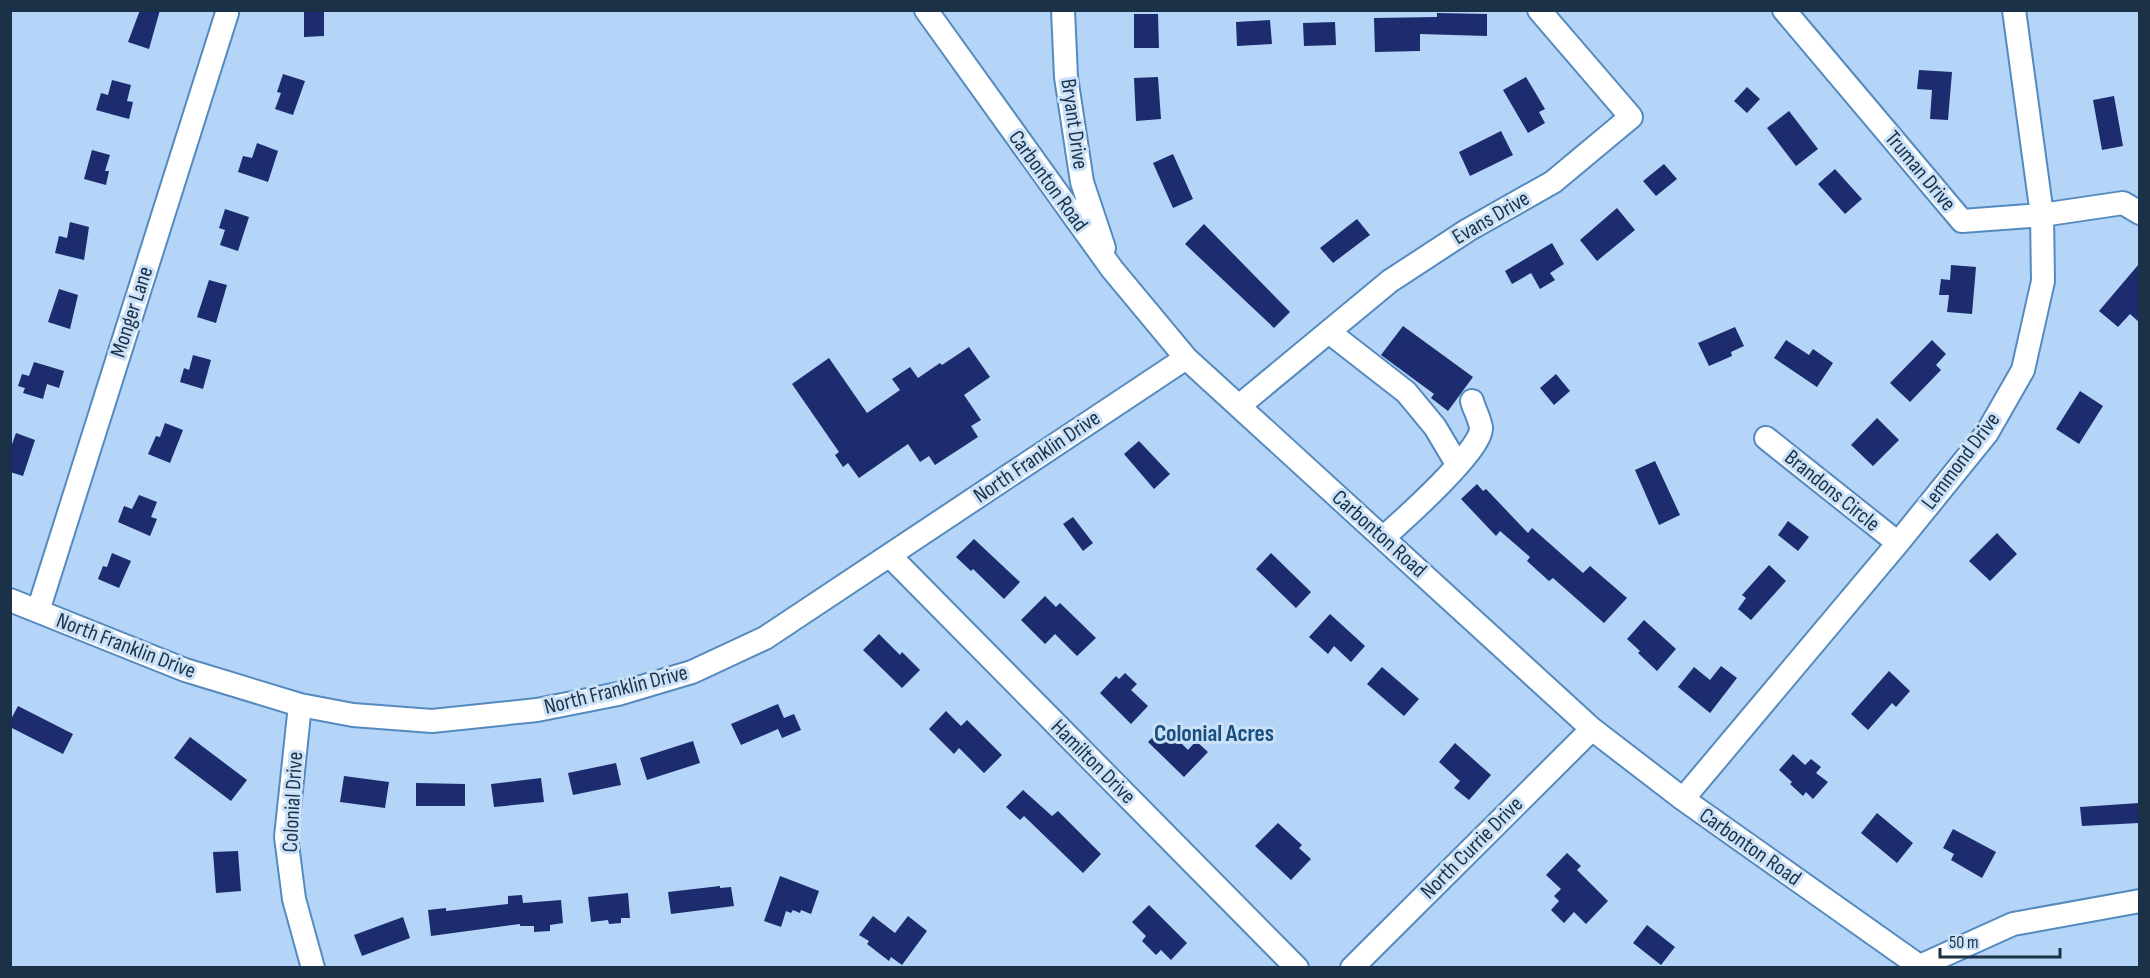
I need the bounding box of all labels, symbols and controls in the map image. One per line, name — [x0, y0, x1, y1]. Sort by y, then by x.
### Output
street label: Bryant Drive — [1054, 77, 1094, 171]
street label: Carbonton Road — [1002, 125, 1094, 237]
street label: Truman Drive — [1879, 125, 1961, 217]
street label: Evans Drive — [1447, 185, 1535, 251]
street label: Monger Lane — [105, 263, 159, 361]
street label: North Franklin Drive — [968, 405, 1106, 509]
street label: Lemmond Drive — [1916, 407, 2006, 515]
street label: Brandons Circle — [1779, 444, 1885, 538]
street label: Carbonton Road — [1326, 484, 1432, 584]
street label: North Franklin Drive — [53, 607, 199, 685]
street label: North Franklin Drive — [541, 659, 691, 721]
street label: Hamilton Drive — [1045, 714, 1141, 810]
district label: Colonial Acres — [1154, 719, 1274, 748]
street label: Colonial Drive — [277, 751, 309, 853]
street label: North Currie Drive — [1415, 791, 1529, 905]
street label: Carbonton Road — [1694, 802, 1806, 892]
scale bar — [1940, 921, 2060, 959]
text: 50 m — [1949, 932, 1979, 953]

